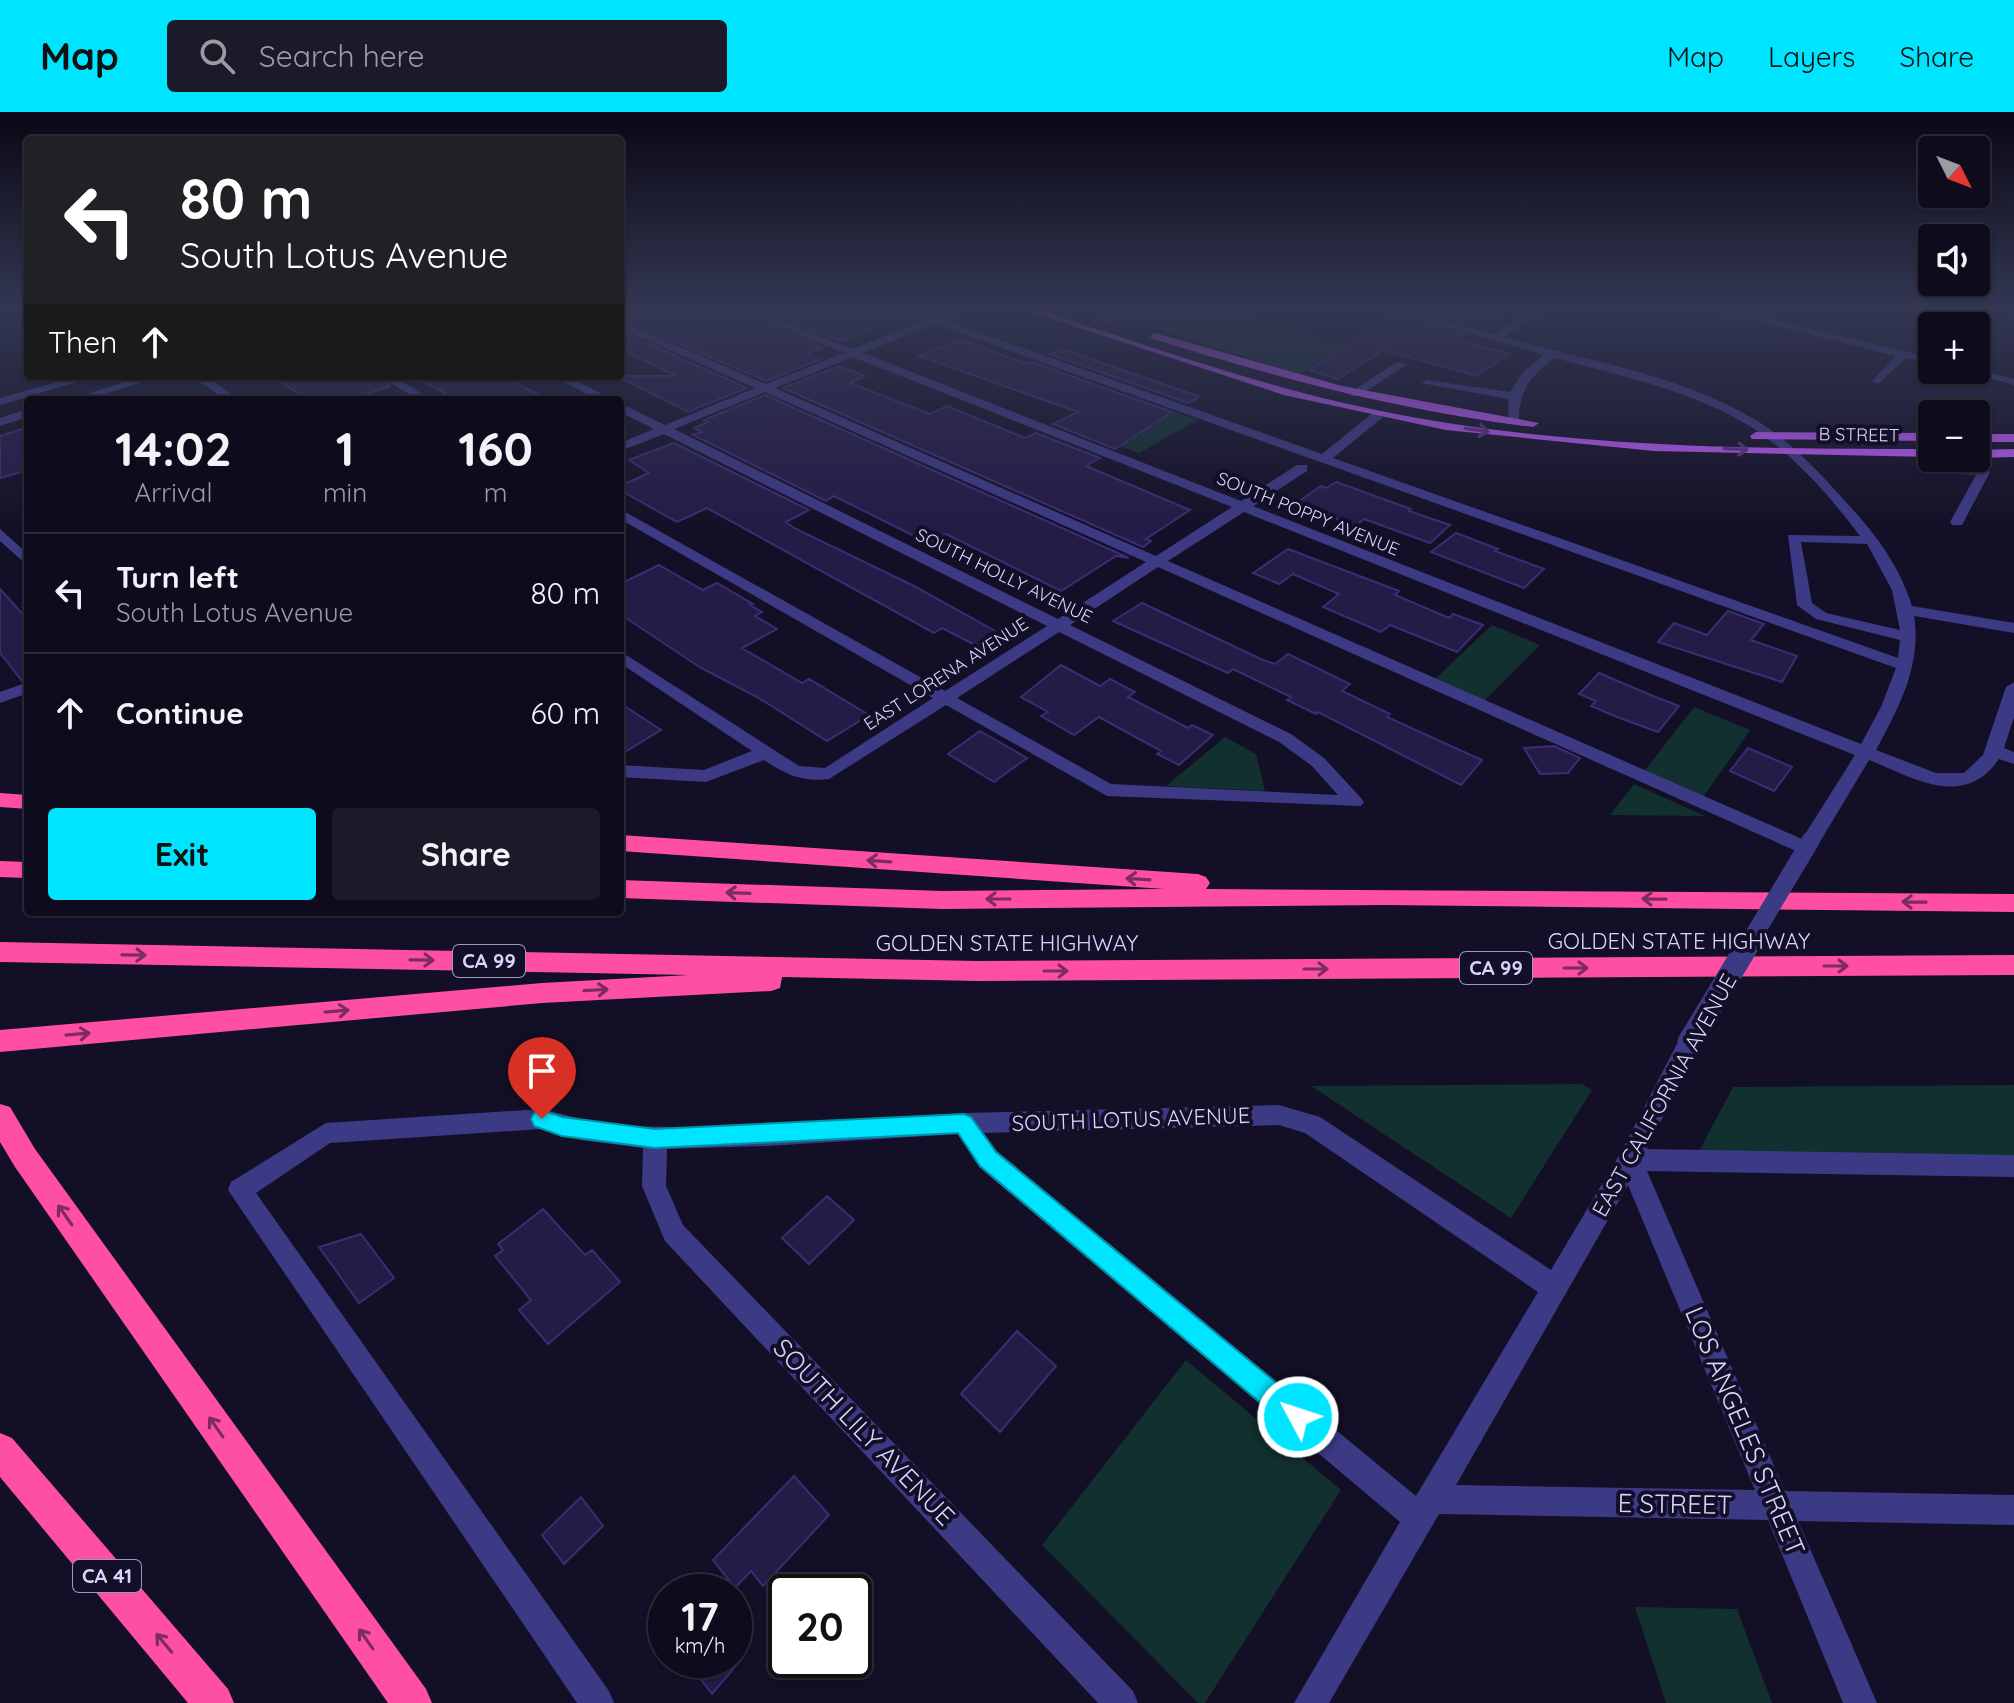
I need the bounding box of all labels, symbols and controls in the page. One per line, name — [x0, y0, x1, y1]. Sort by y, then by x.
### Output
search box — [167, 20, 727, 92]
text: Map — [40, 32, 119, 80]
icon: search — [195, 34, 239, 78]
text: Search here — [259, 37, 424, 75]
text: Map — [1667, 39, 1724, 74]
text: Layers — [1768, 39, 1855, 74]
text: Share — [1899, 39, 1974, 74]
north arrow — [1918, 136, 1990, 208]
map controls — [1918, 136, 1990, 472]
text: 80 m — [180, 163, 312, 233]
icon: left — [48, 168, 152, 272]
button: sound — [1918, 224, 1990, 296]
text: South Lotus Avenue — [180, 232, 508, 277]
button: + — [1918, 312, 1990, 384]
icon: ahead — [133, 320, 177, 364]
text: Then — [48, 323, 117, 361]
button: − — [1918, 400, 1990, 472]
text: 14:02 — [115, 418, 232, 478]
text: 1 — [336, 418, 354, 478]
text: 160 — [458, 418, 533, 478]
street label: B STREET — [1818, 422, 1900, 447]
one-way arrow — [1464, 423, 1489, 438]
one-way arrow — [1722, 442, 1749, 457]
street label: SOUTH POPPY AVENUE — [1214, 466, 1403, 561]
text: Arrival — [135, 476, 212, 509]
text: min — [323, 476, 367, 509]
text: m — [484, 476, 507, 509]
street label: SOUTH HOLLY AVENUE — [912, 523, 1096, 628]
text: Turn left — [116, 558, 239, 596]
icon: left — [48, 571, 92, 615]
text: 80 m — [530, 574, 600, 612]
text: South Lotus Avenue — [116, 596, 353, 629]
street label: EAST LORENA AVENUE — [859, 612, 1032, 735]
icon: ahead — [48, 691, 92, 735]
text: Continue — [116, 694, 244, 732]
text: 60 m — [530, 694, 600, 732]
button: Exit — [48, 808, 316, 900]
button: Share — [332, 808, 600, 900]
one-way arrow — [866, 853, 893, 868]
one-way arrow — [1125, 871, 1152, 886]
one-way arrow — [725, 885, 752, 901]
one-way arrow — [985, 891, 1012, 907]
one-way arrow — [1641, 891, 1668, 907]
one-way arrow — [1901, 894, 1928, 910]
street label: GOLDEN STATE HIGHWAY — [1548, 927, 1810, 955]
street label: GOLDEN STATE HIGHWAY — [876, 929, 1138, 957]
road number: CA 99 — [453, 945, 525, 977]
one-way arrow — [120, 947, 147, 962]
one-way arrow — [408, 952, 435, 968]
road number: CA 99 — [1460, 952, 1532, 984]
one-way arrow — [1822, 958, 1849, 974]
one-way arrow — [1562, 960, 1589, 976]
one-way arrow — [1302, 961, 1329, 977]
one-way arrow — [1042, 963, 1069, 978]
street label: EAST CALIFORNIA AVENUE — [1585, 969, 1743, 1221]
one-way arrow — [582, 983, 609, 998]
one-way arrow — [323, 1004, 350, 1019]
one-way arrow — [64, 1026, 91, 1041]
pin — [508, 1037, 576, 1119]
icon: arrive — [520, 1049, 564, 1093]
street label: SOUTH LOTUS AVENUE — [1011, 1101, 1251, 1137]
one-way arrow — [57, 1205, 73, 1227]
street label: LOS ANGELES STREET — [1678, 1301, 1813, 1560]
street label: SOUTH LILY AVENUE — [767, 1331, 962, 1532]
position arrow — [1256, 1375, 1340, 1459]
one-way arrow — [208, 1417, 224, 1439]
street label: E STREET — [1617, 1486, 1733, 1521]
road number: CA 41 — [73, 1560, 141, 1592]
speed limit sign: 20 — [768, 1574, 872, 1678]
text: 17 — [681, 1591, 719, 1641]
one-way arrow — [358, 1629, 375, 1651]
text: km/h — [675, 1633, 725, 1658]
one-way arrow — [155, 1634, 173, 1654]

